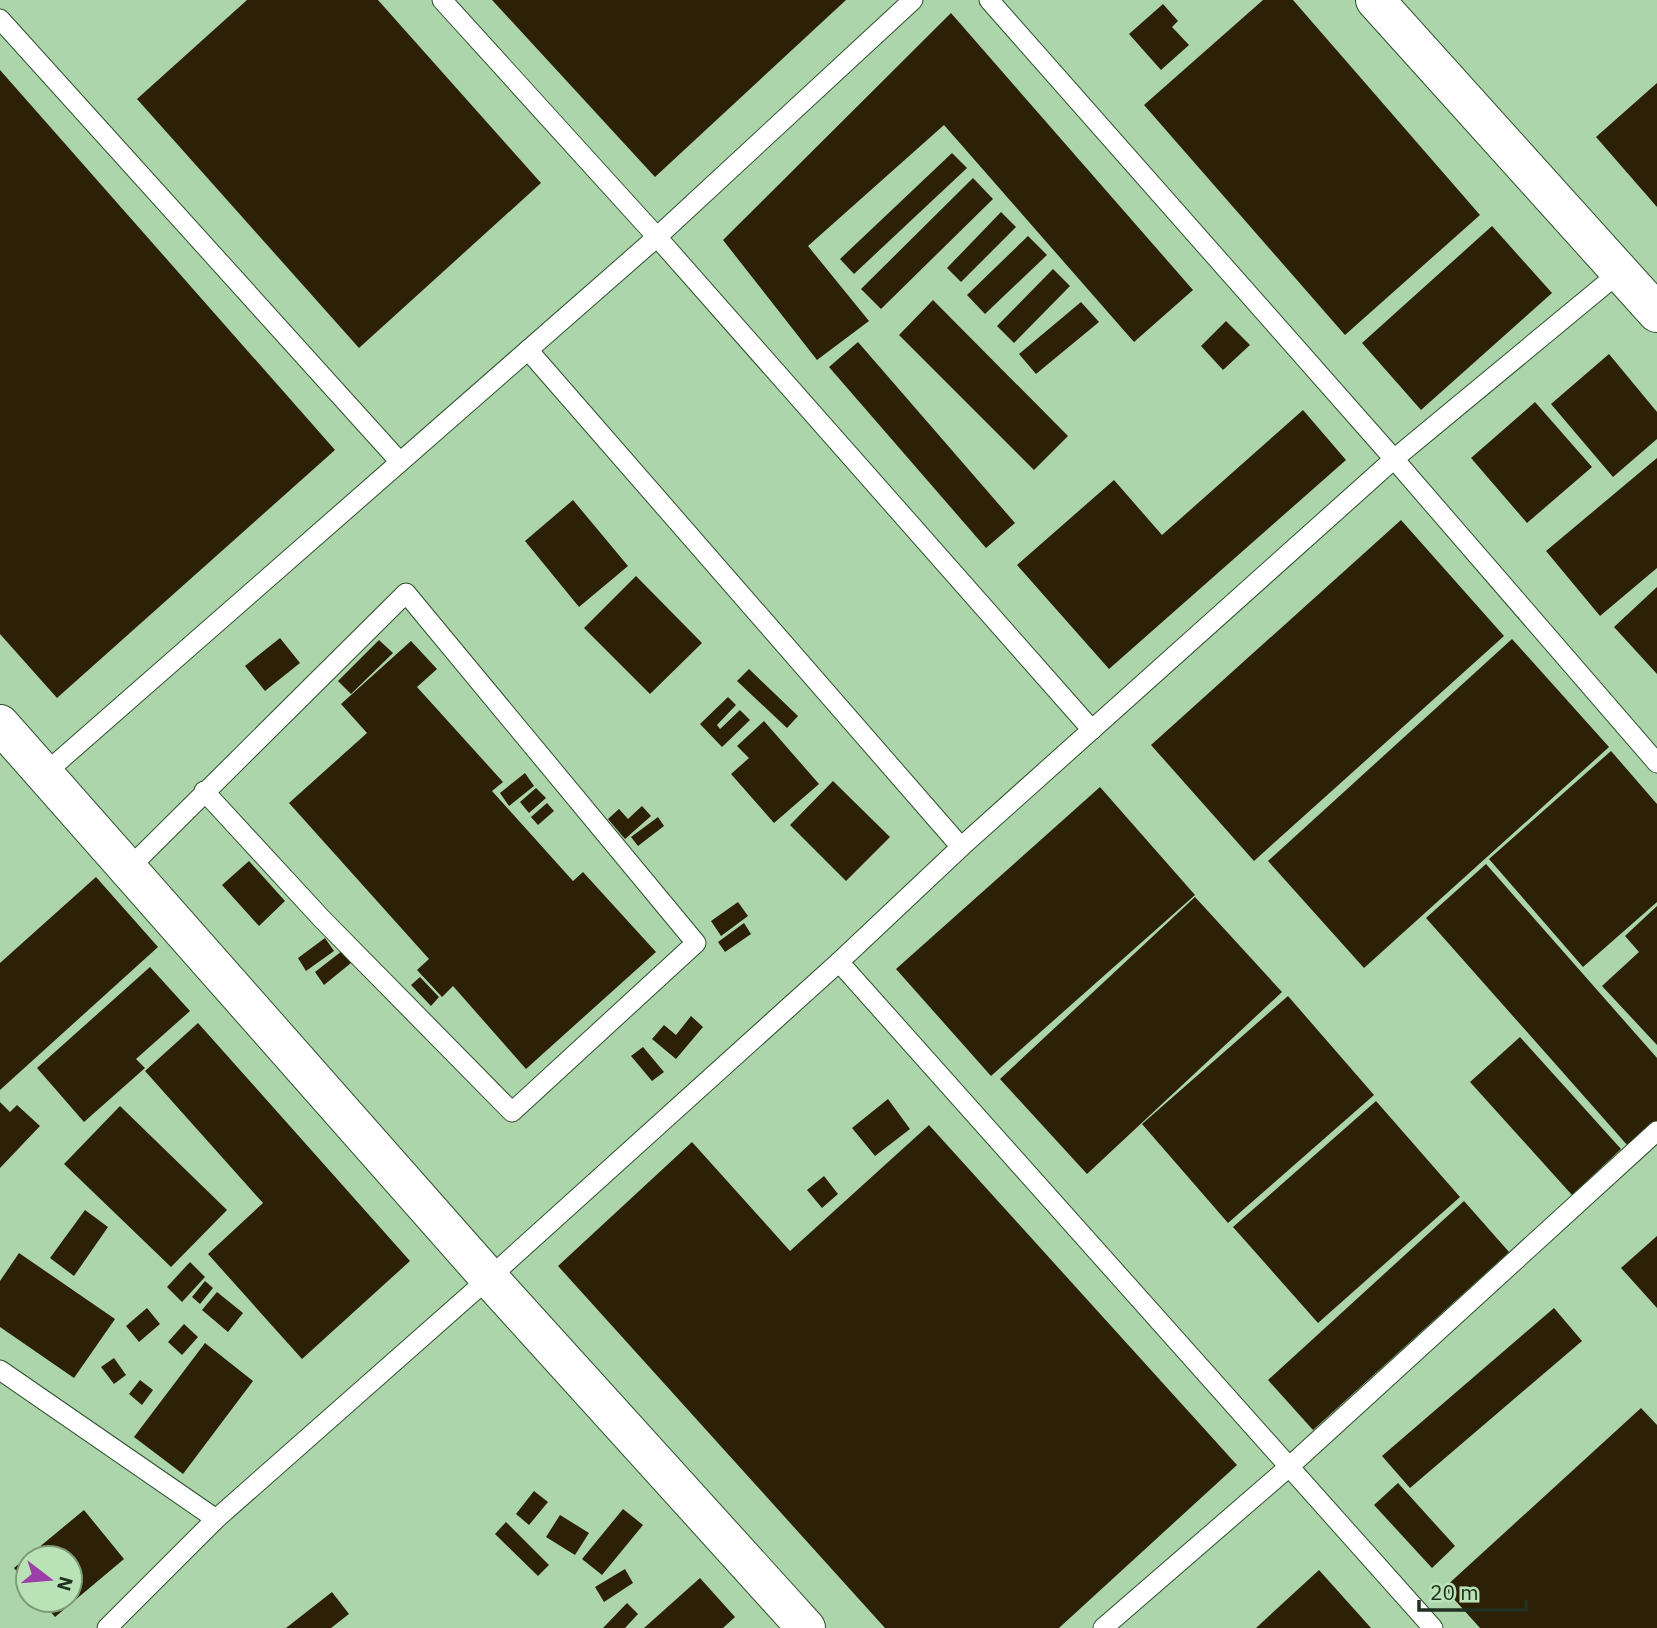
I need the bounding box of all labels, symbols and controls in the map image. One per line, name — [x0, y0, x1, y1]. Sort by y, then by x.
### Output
north arrow — [14, 1544, 84, 1614]
scale bar — [1419, 1568, 1526, 1612]
text: N — [52, 1574, 79, 1594]
text: 20 m — [1430, 1578, 1479, 1606]

